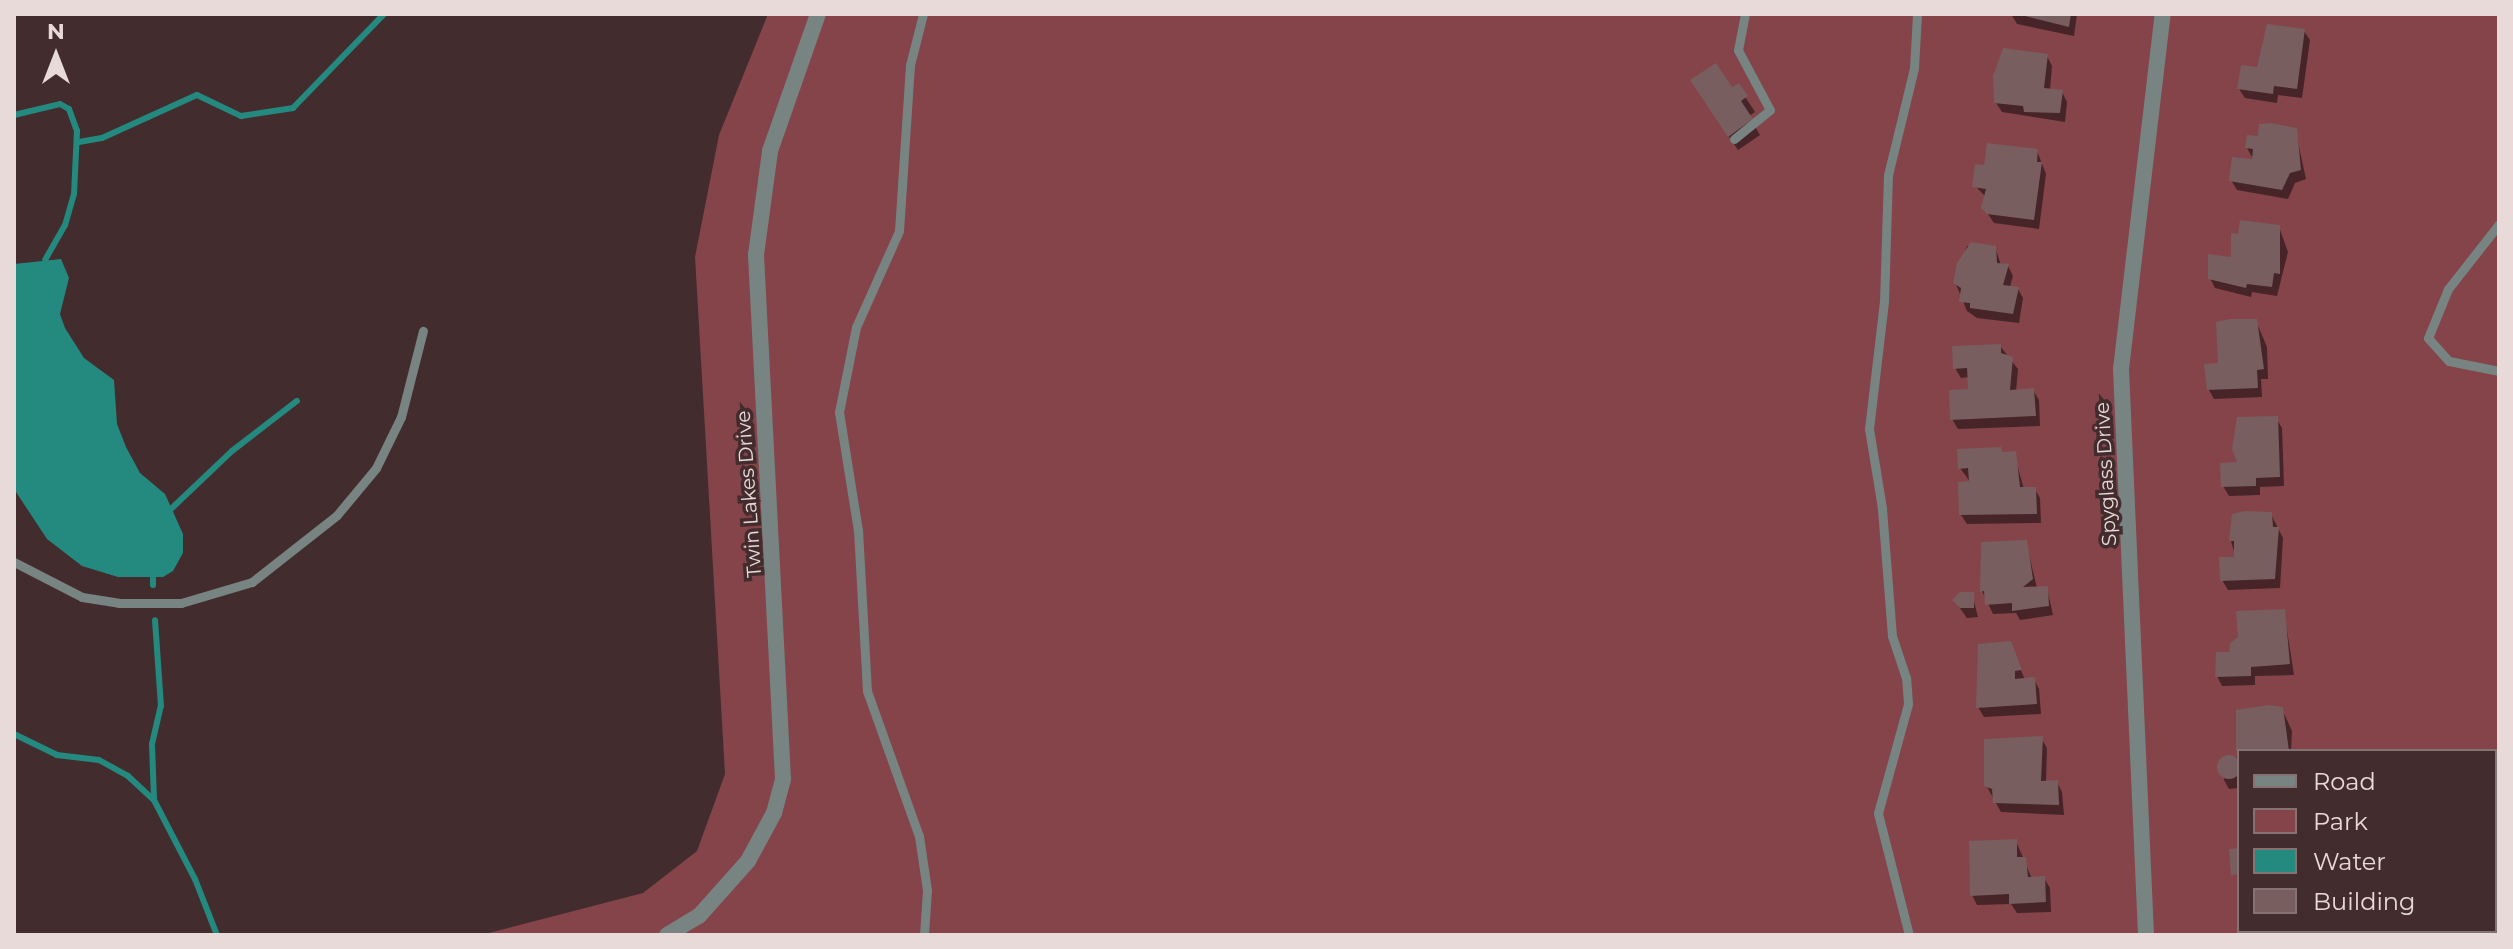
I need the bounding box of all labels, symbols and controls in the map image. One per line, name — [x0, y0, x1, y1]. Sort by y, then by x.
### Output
north arrow — [16, 16, 96, 96]
text: N — [47, 18, 65, 45]
street label: Spyglass Drive — [2090, 401, 2122, 547]
street label: Twin Lakes Drive — [731, 410, 767, 578]
legend — [2237, 749, 2497, 933]
text: Road — [2313, 767, 2376, 796]
text: Park — [2313, 807, 2368, 836]
text: Water — [2313, 847, 2386, 876]
text: Building — [2313, 887, 2416, 916]

